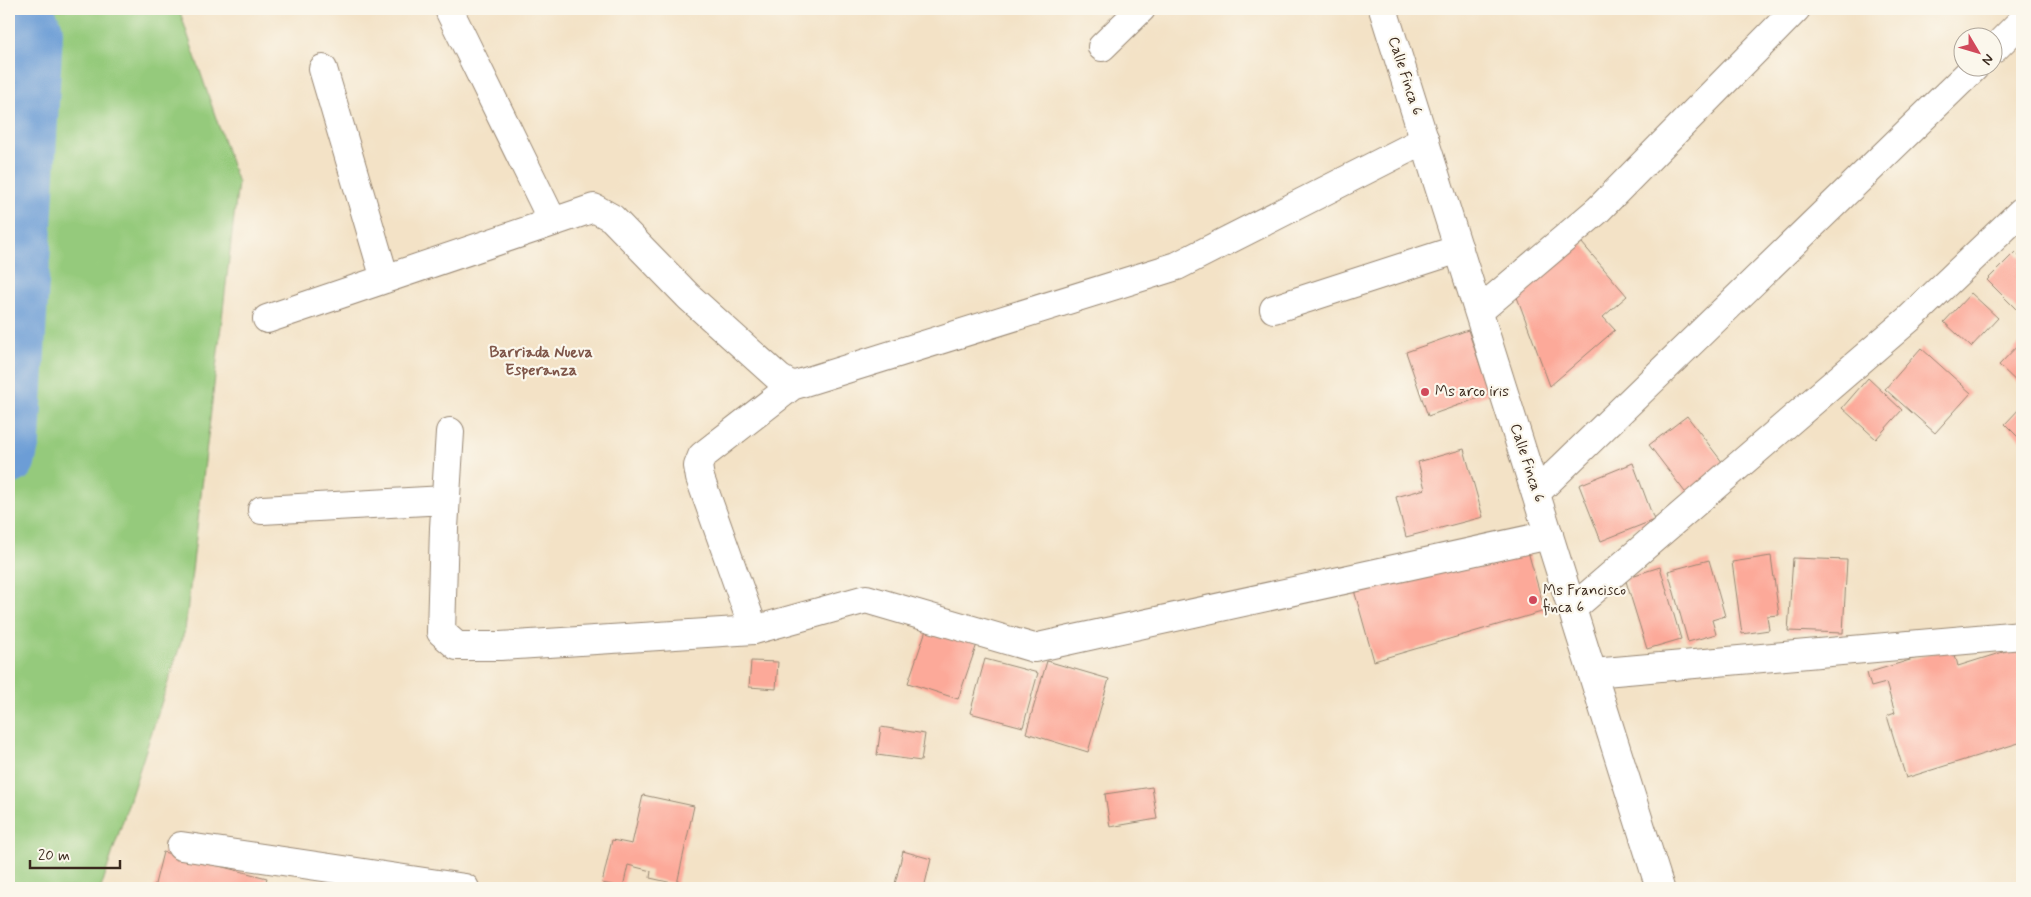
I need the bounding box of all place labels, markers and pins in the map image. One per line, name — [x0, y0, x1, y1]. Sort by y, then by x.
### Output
place label: Ms arco iris — [1435, 382, 1509, 402]
marker: Ms arco iris — [1419, 386, 1431, 398]
place label: Ms Francisco finca 6 — [1543, 581, 1626, 618]
marker: Ms Francisco finca 6 — [1527, 594, 1539, 606]

